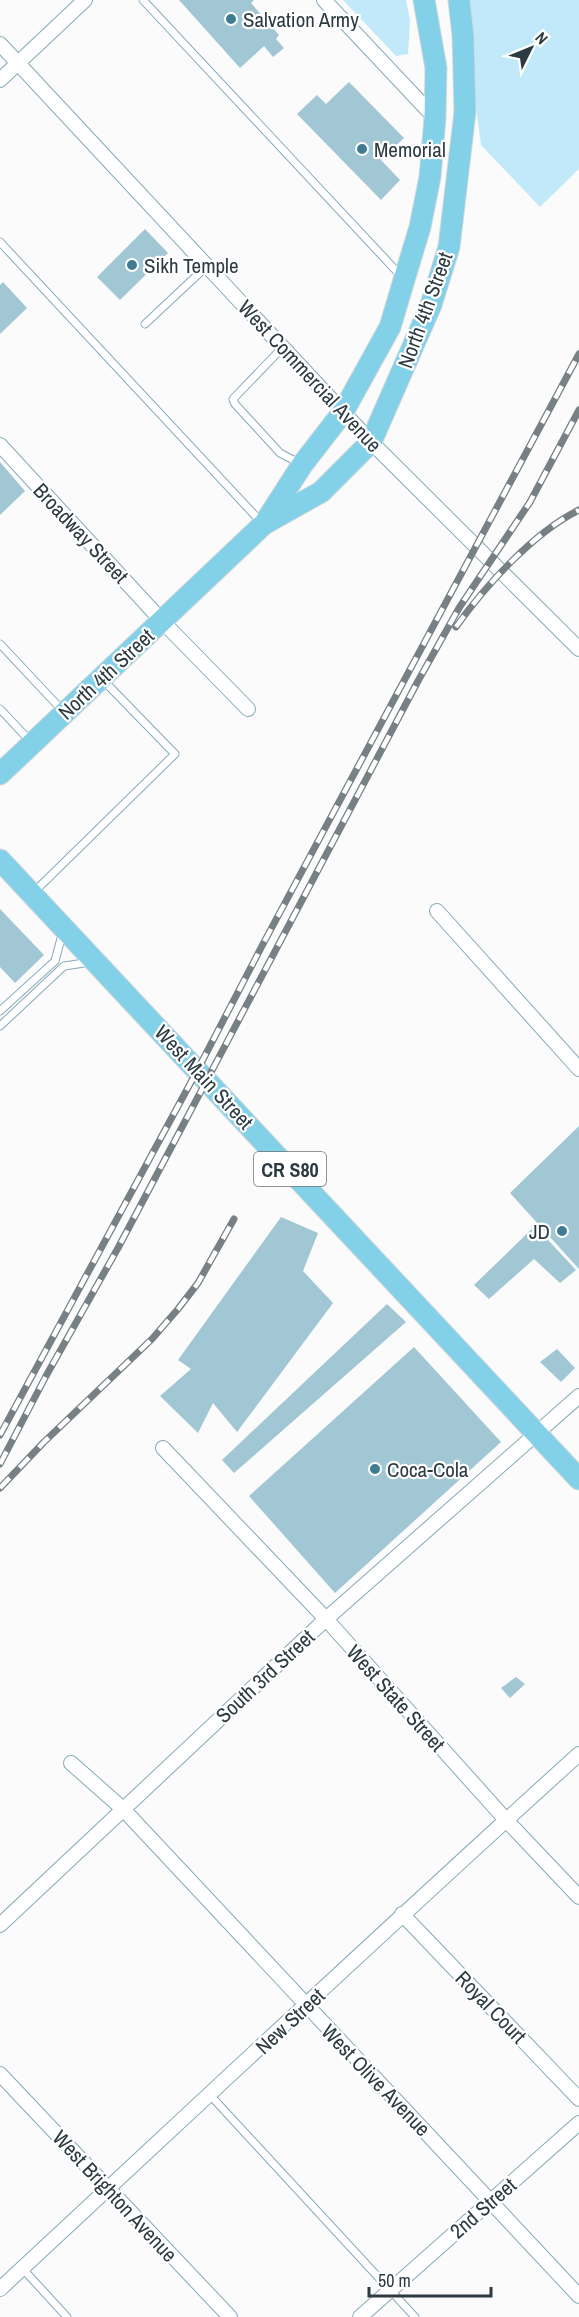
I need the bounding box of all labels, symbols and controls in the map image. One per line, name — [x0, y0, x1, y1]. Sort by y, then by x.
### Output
place label: Salvation Army — [243, 5, 359, 34]
marker: Salvation Army — [224, 12, 238, 26]
north arrow — [501, 18, 561, 78]
text: N — [531, 27, 553, 49]
place label: Memorial — [374, 135, 446, 164]
marker: Memorial — [355, 142, 369, 156]
street label: North 4th Street — [391, 248, 459, 372]
place label: Sikh Temple — [144, 251, 238, 280]
marker: Sikh Temple — [125, 258, 139, 272]
street label: West Commercial Avenue — [232, 294, 388, 458]
street label: Broadway Street — [27, 477, 135, 590]
street label: North 4th Street — [52, 622, 160, 726]
street label: West Main Street — [148, 1019, 260, 1136]
road number: CR S80 — [254, 1152, 326, 1186]
place label: JD — [529, 1217, 550, 1246]
marker: JD — [555, 1224, 569, 1238]
place label: Coca-Cola — [387, 1455, 469, 1484]
marker: Coca-Cola — [368, 1462, 382, 1476]
street label: South 3rd Street — [209, 1622, 321, 1729]
street label: West State Street — [340, 1638, 452, 1758]
street label: Royal Court — [449, 1964, 533, 2050]
street label: New Street — [249, 1981, 331, 2061]
street label: West Olive Avenue — [315, 2017, 437, 2143]
street label: West Brighton Avenue — [46, 2124, 184, 2268]
street label: 2nd Street — [443, 2171, 523, 2245]
scale bar — [369, 2260, 490, 2298]
text: 50 m — [378, 2268, 411, 2293]

